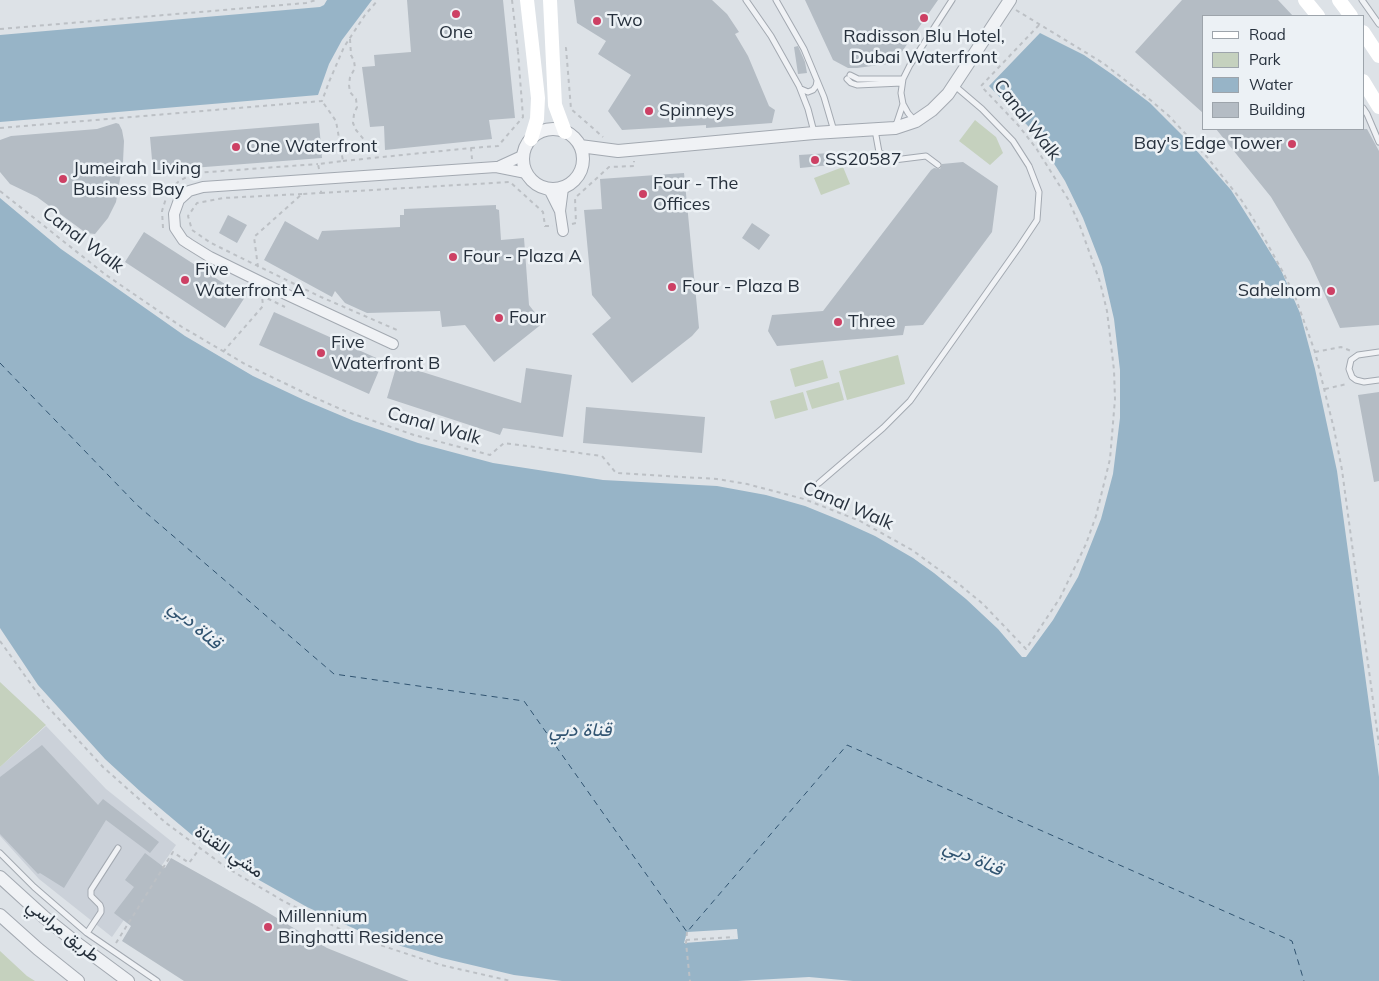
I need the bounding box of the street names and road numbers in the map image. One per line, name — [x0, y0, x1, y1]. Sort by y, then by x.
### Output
street label: Canal Walk — [989, 75, 1065, 165]
street label: Canal Walk — [38, 202, 128, 278]
street label: Canal Walk — [385, 402, 483, 450]
street label: Canal Walk — [799, 477, 897, 535]
street label: مشي القناة — [190, 821, 268, 883]
street label: طريق مراسي — [22, 895, 104, 967]

